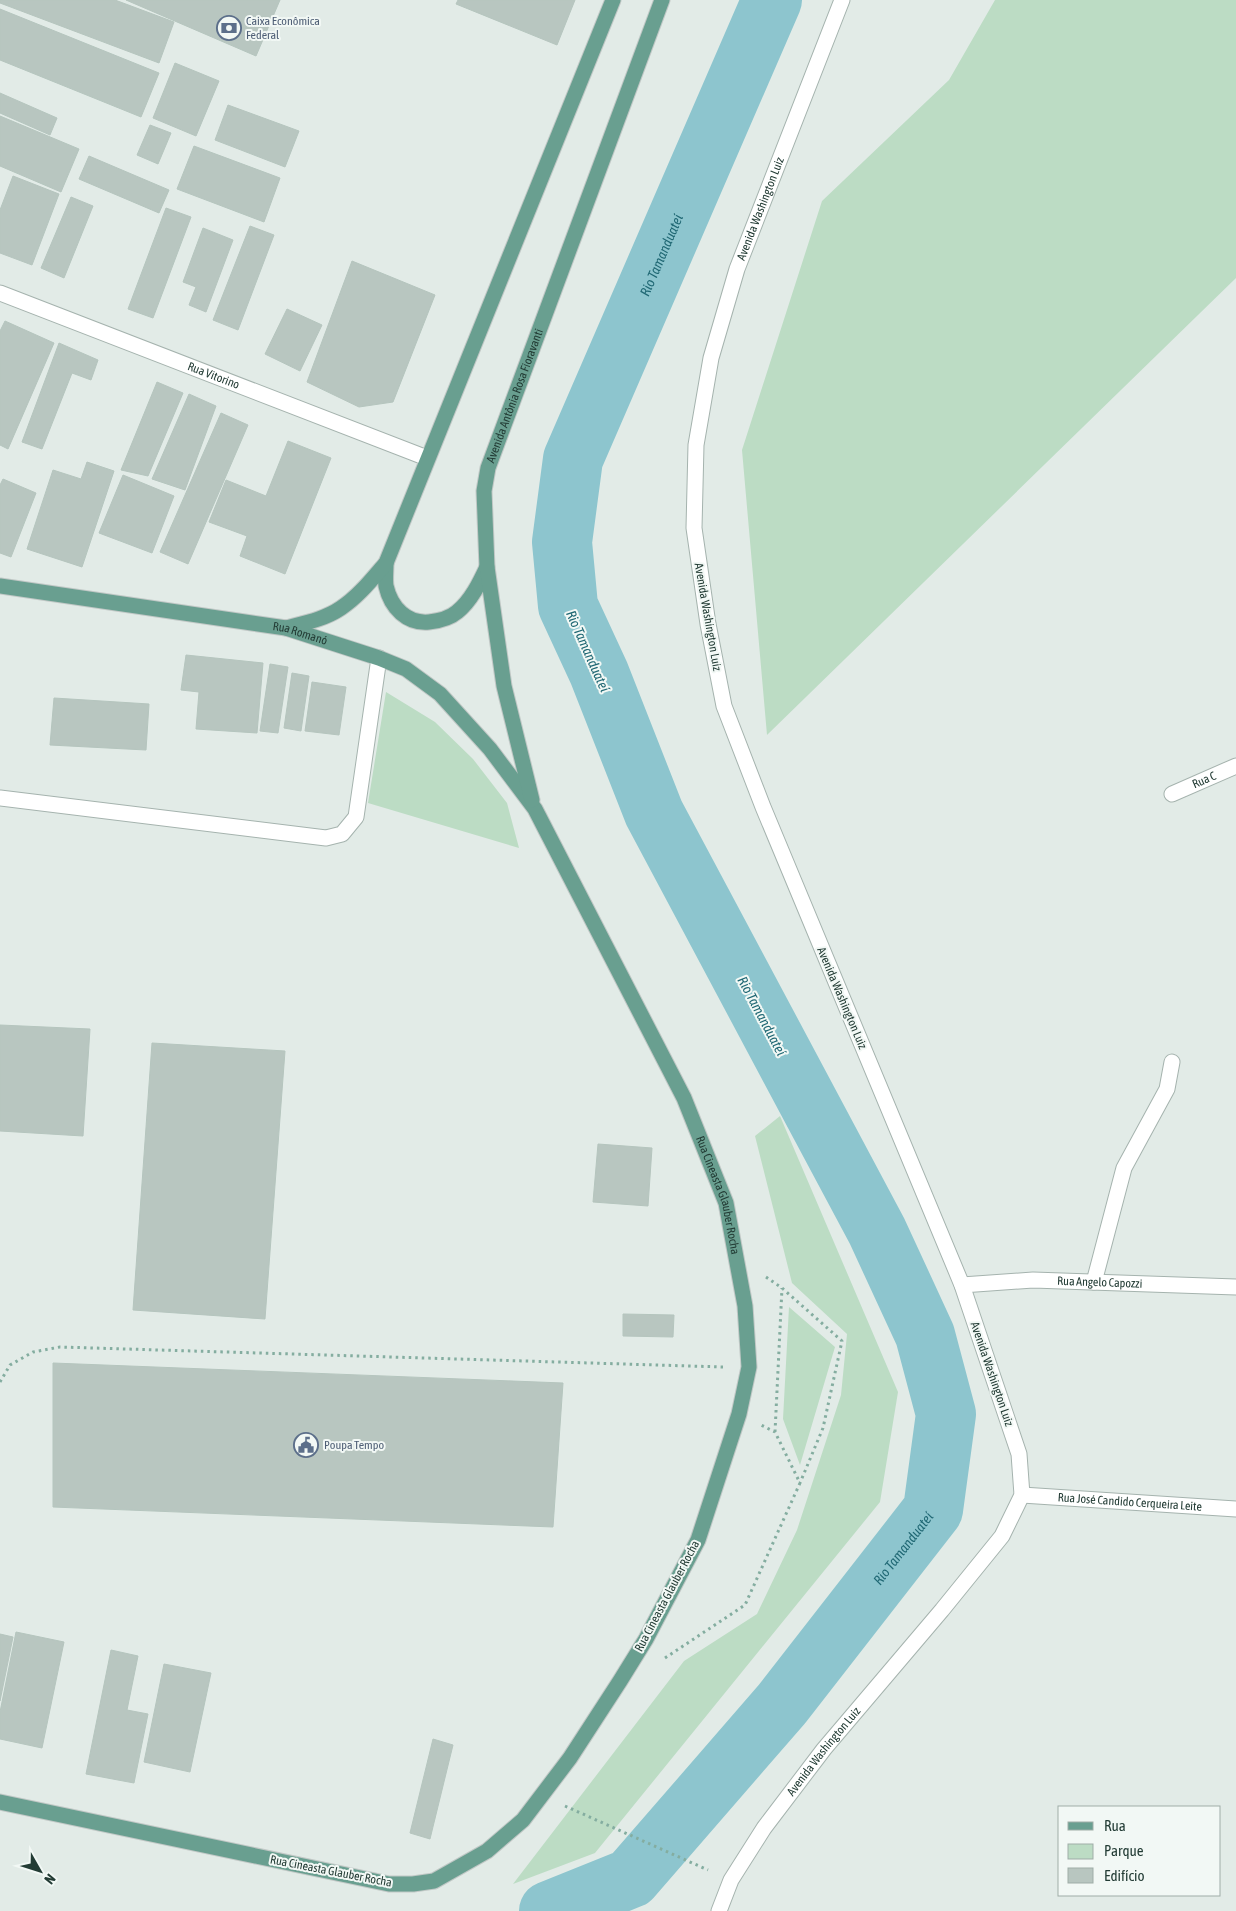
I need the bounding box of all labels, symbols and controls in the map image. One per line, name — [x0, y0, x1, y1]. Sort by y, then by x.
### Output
place label: Caixa Econômica Federal — [246, 14, 320, 42]
bank icon: Caixa Econômica Federal — [216, 15, 242, 41]
street label: Avenida Washington Luiz — [734, 155, 787, 262]
water label: Rio Tamanduateí — [637, 211, 686, 298]
street label: Avenida Antônia Rosa Fioravanti — [484, 327, 546, 465]
street label: Rua Vitorino — [186, 359, 242, 392]
street label: Avenida Washington Luiz — [692, 562, 725, 673]
water label: Rio Tamanduateí — [563, 608, 613, 695]
street label: Rua Romanó — [272, 619, 330, 648]
street label: Rua C — [1190, 768, 1219, 791]
street label: Avenida Washington Luiz — [814, 945, 870, 1052]
water label: Rio Tamanduateí — [734, 974, 790, 1059]
street label: Rua Cineasta Glauber Rocha — [693, 1134, 742, 1256]
street label: Rua Angelo Capozzi — [1057, 1274, 1143, 1291]
street label: Avenida Washington Luiz — [968, 1320, 1017, 1429]
public building icon: Poupa Tempo — [293, 1432, 319, 1458]
place label: Poupa Tempo — [324, 1438, 384, 1452]
street label: Rua José Candido Cerqueira Leite — [1057, 1490, 1202, 1514]
water label: Rio Tamanduateí — [870, 1508, 937, 1588]
street label: Rua Cineasta Glauber Rocha — [632, 1538, 702, 1654]
street label: Avenida Washington Luiz — [784, 1704, 864, 1798]
legend — [1058, 1806, 1221, 1896]
text: Rua — [1104, 1817, 1126, 1834]
text: Parque — [1104, 1842, 1144, 1859]
north arrow — [15, 1846, 65, 1896]
street label: Rua Cineasta Glauber Rocha — [269, 1852, 393, 1890]
text: Edifício — [1104, 1867, 1145, 1884]
text: N — [41, 1871, 59, 1887]

